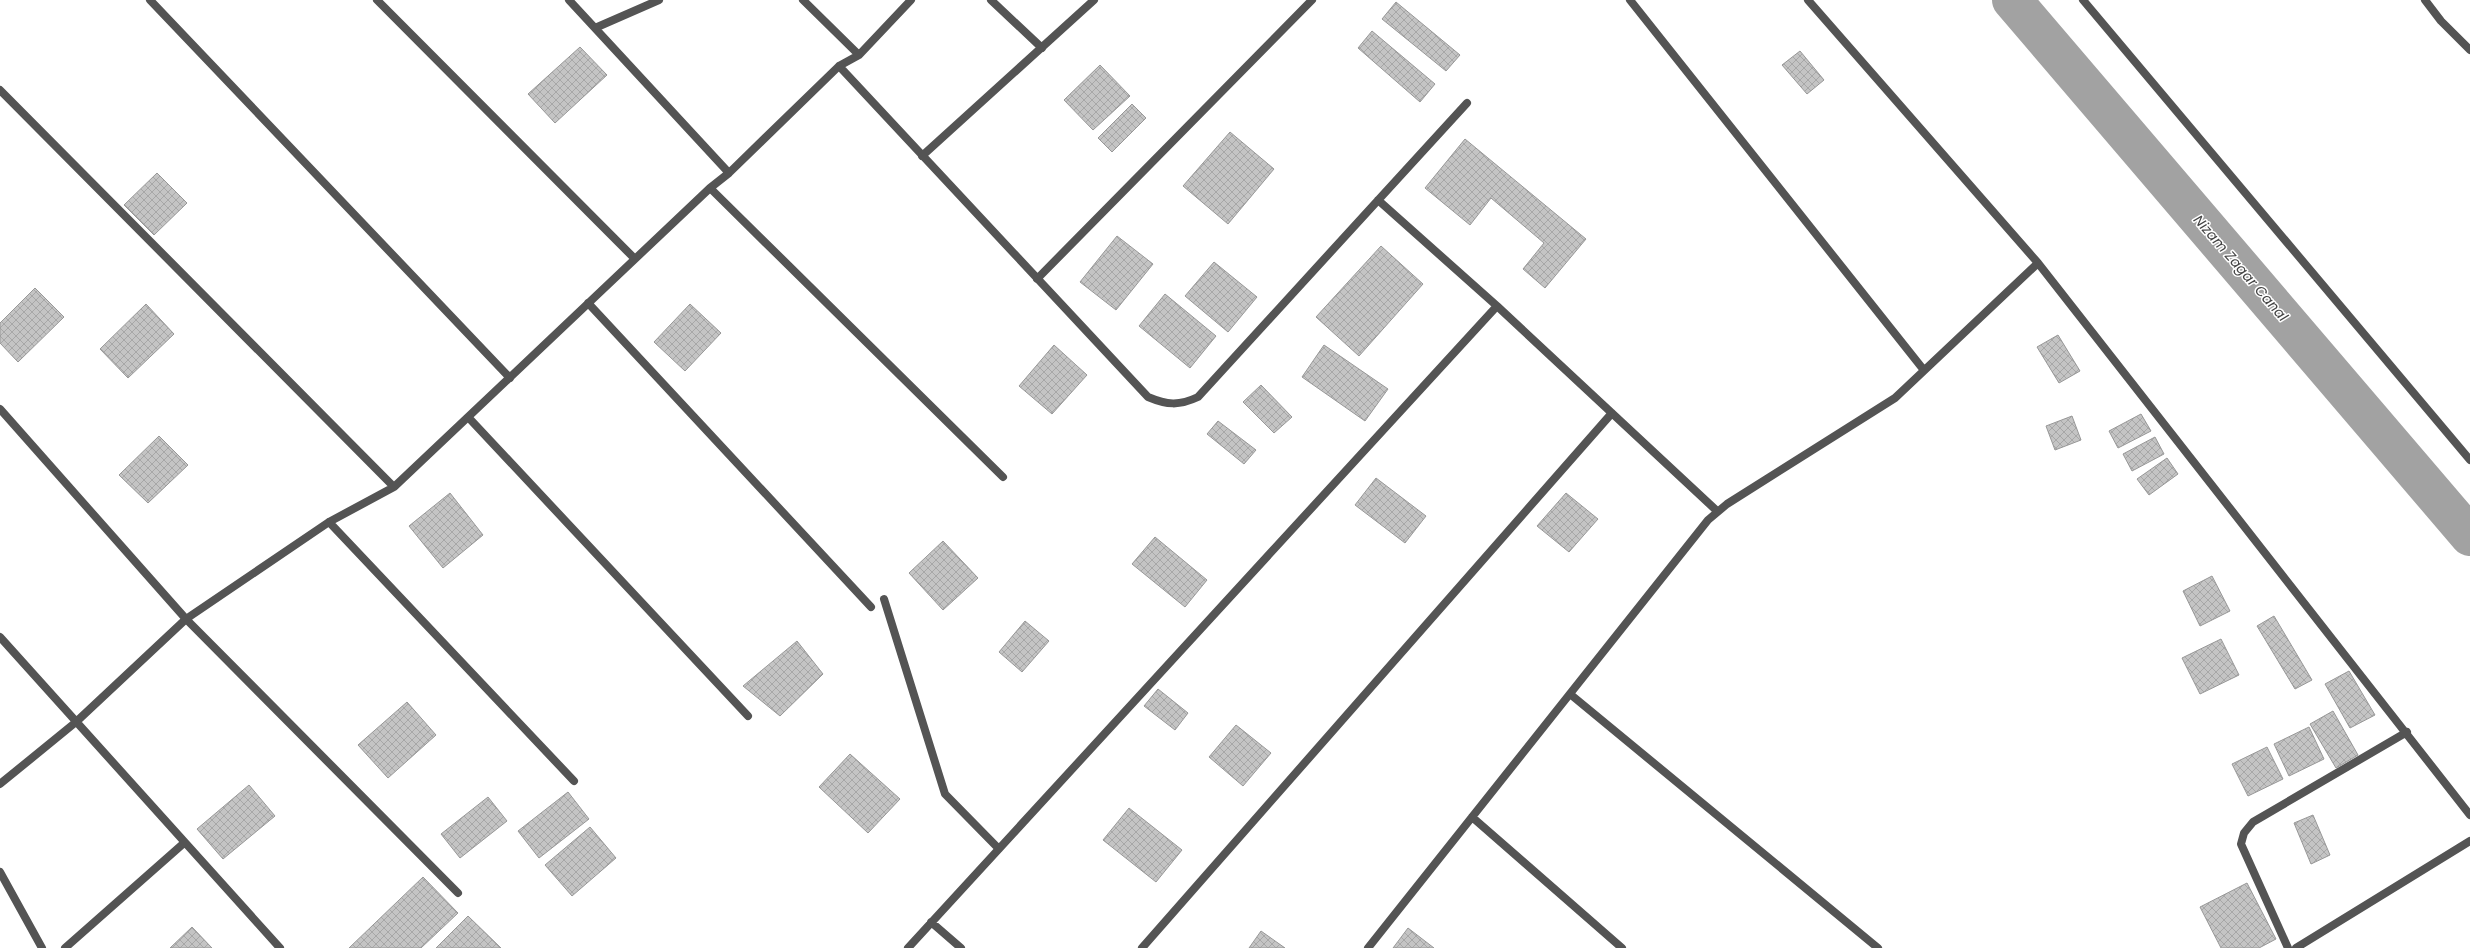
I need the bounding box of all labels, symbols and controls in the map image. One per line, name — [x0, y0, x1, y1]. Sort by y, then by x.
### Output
water label: Nizam Zagar Canal — [2189, 210, 2293, 326]

